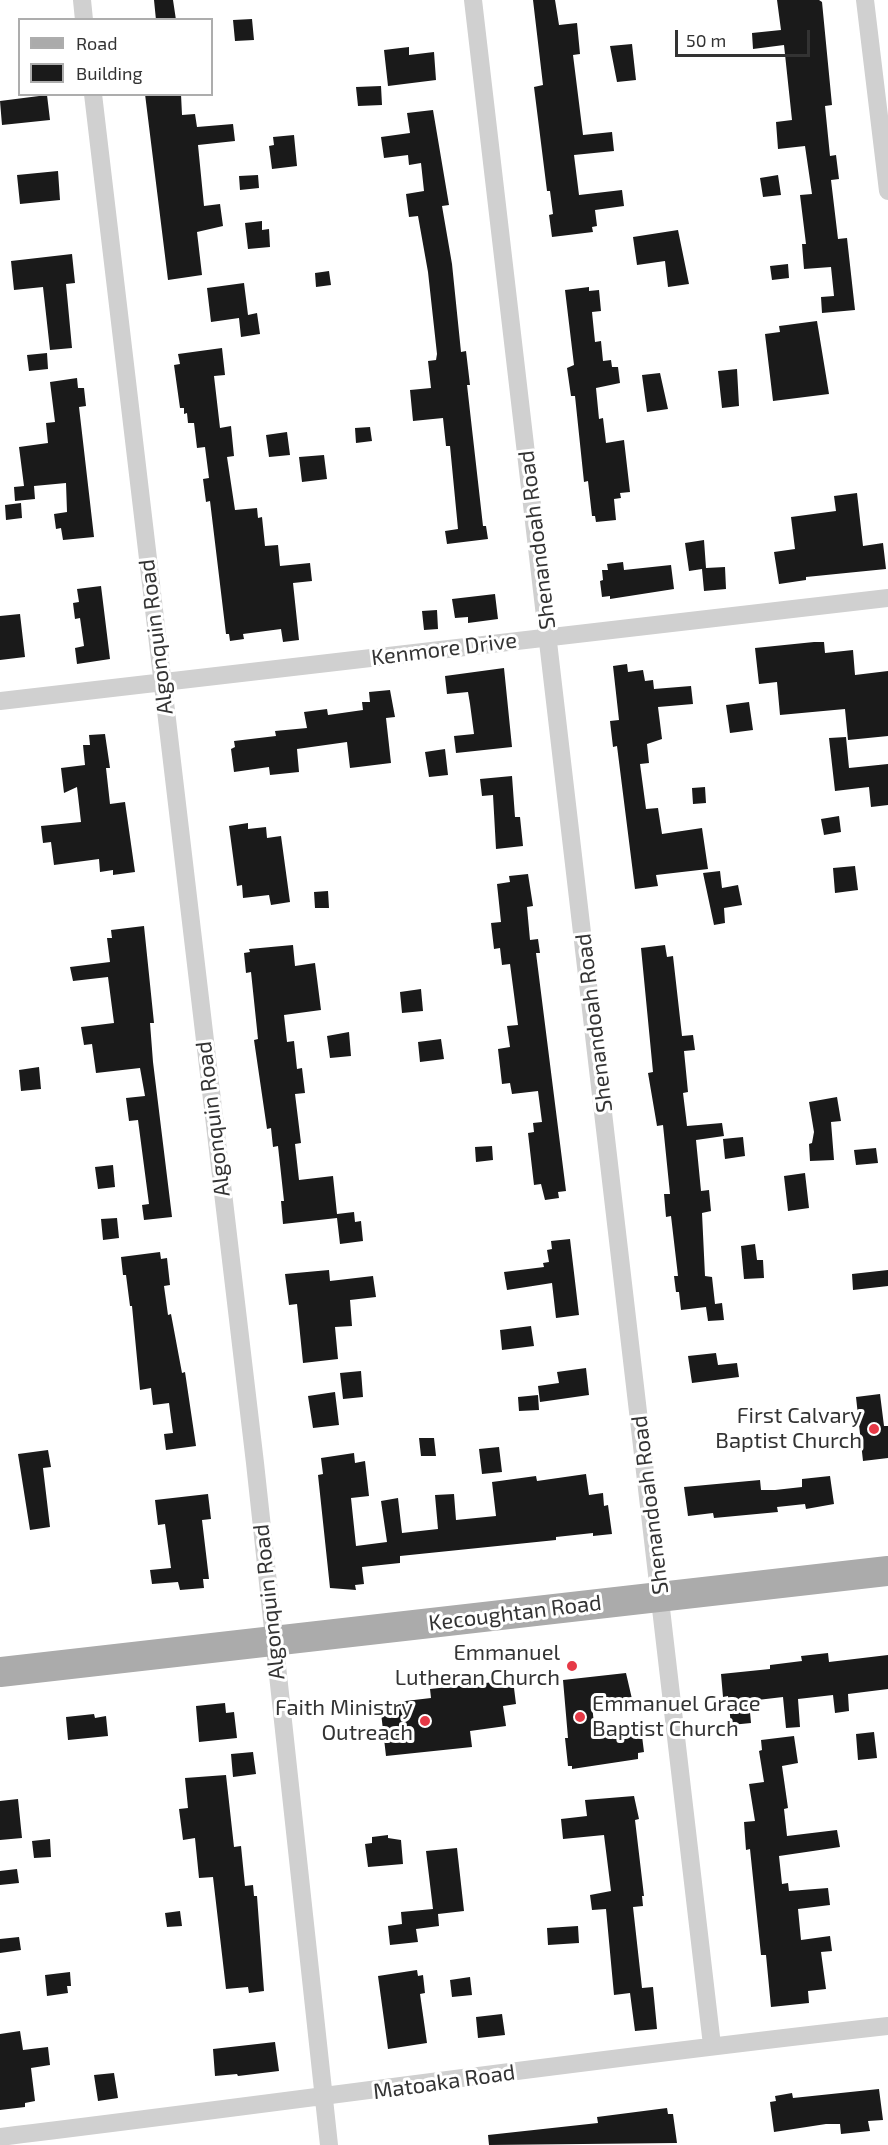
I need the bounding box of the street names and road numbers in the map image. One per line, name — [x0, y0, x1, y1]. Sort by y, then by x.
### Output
street label: Shenandoah Road — [513, 449, 561, 631]
street label: Algonquin Road — [133, 558, 179, 716]
street label: Kenmore Drive — [370, 627, 518, 671]
street label: Shenandoah Road — [570, 932, 618, 1114]
street label: Algonquin Road — [190, 1040, 236, 1198]
street label: Shenandoah Road — [626, 1414, 674, 1596]
street label: Algonquin Road — [248, 1523, 290, 1681]
street label: Kecoughtan Road — [427, 1589, 603, 1637]
street label: Matoaka Road — [371, 2059, 517, 2105]

